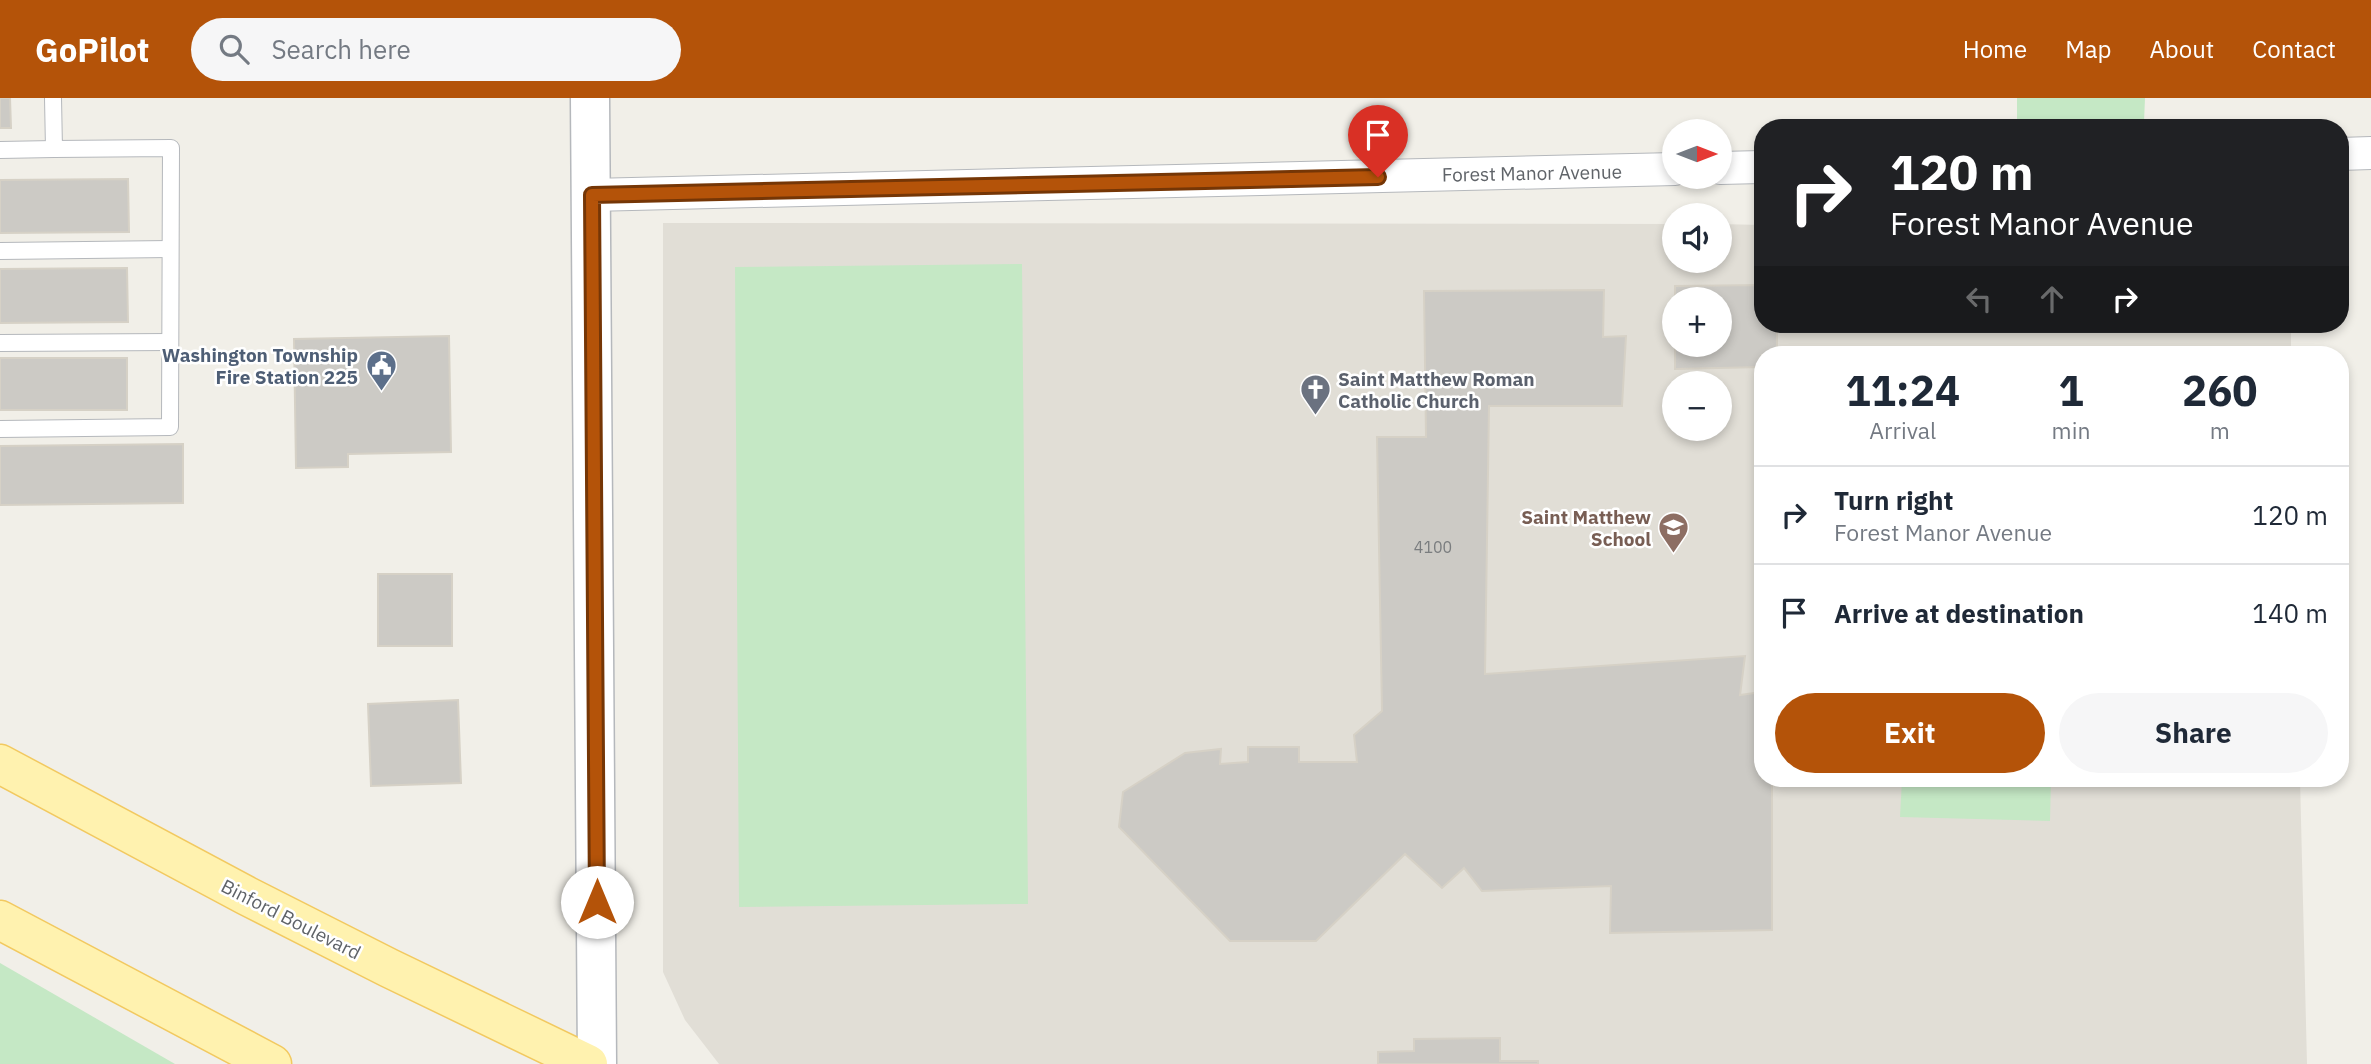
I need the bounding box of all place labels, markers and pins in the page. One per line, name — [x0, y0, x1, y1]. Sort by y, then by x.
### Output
pin — [1348, 105, 1408, 177]
place label: Washington Township Fire Station 225 — [162, 343, 358, 389]
public building icon: Washington Township Fire Station 225 — [364, 349, 398, 393]
place label: Saint Matthew Roman Catholic Church — [1338, 367, 1535, 413]
church icon: Saint Matthew Roman Catholic Church — [1298, 373, 1332, 417]
place label: Saint Matthew School — [1521, 505, 1651, 551]
school or university icon: Saint Matthew School — [1657, 511, 1691, 555]

